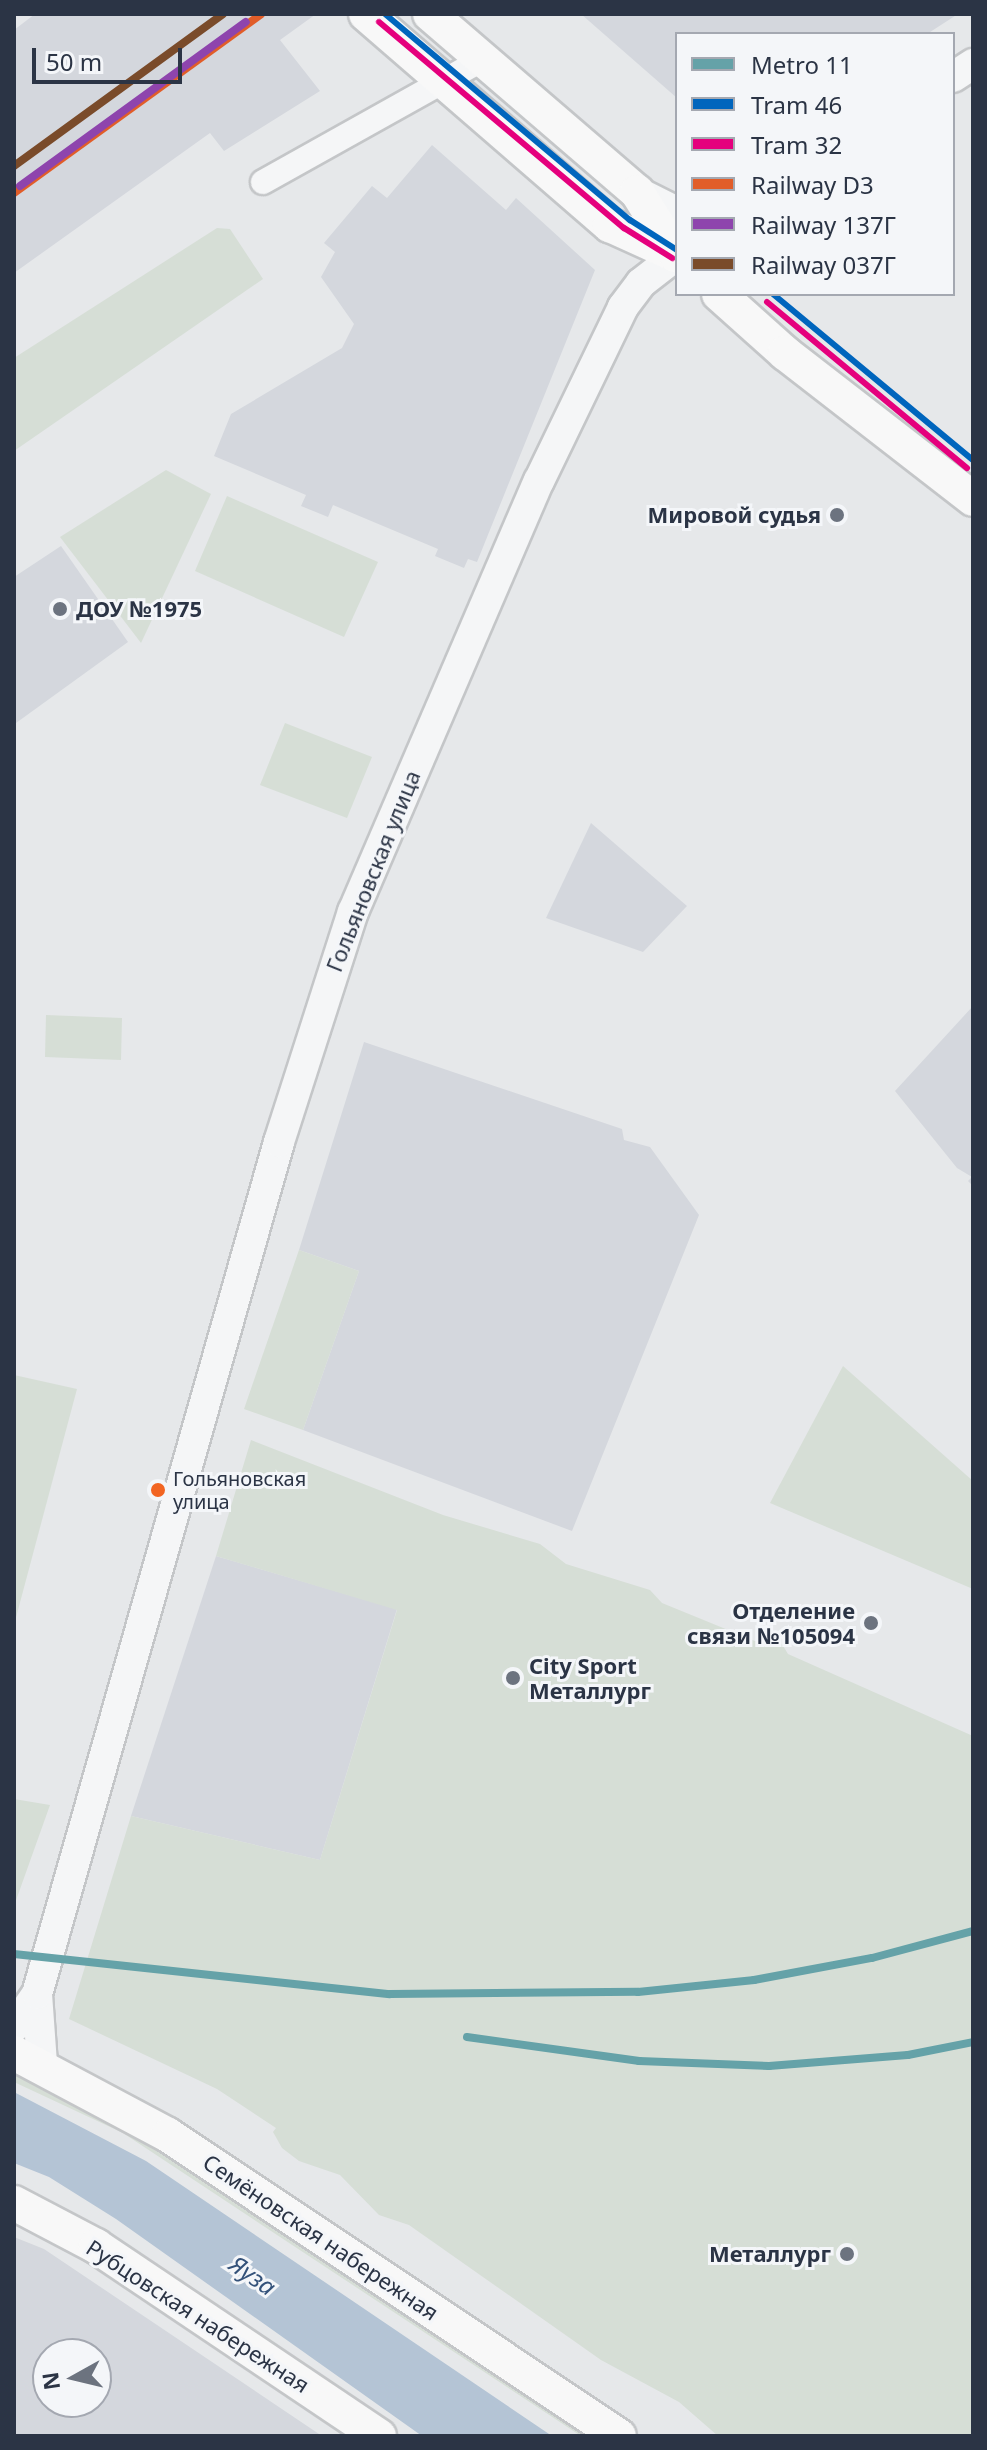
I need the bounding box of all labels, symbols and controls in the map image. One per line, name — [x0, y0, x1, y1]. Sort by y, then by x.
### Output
scale bar — [36, 32, 186, 82]
legend — [675, 32, 955, 296]
text: 50 m — [46, 45, 102, 78]
text: Metro 11 — [751, 48, 853, 81]
text: Tram 46 — [751, 88, 842, 121]
text: Tram 32 — [751, 128, 842, 161]
text: Railway D3 — [751, 168, 874, 201]
text: Railway 137Г — [751, 208, 896, 241]
text: Railway 037Г — [751, 248, 896, 281]
place label: Мировой судья — [648, 502, 821, 528]
marker: Мировой судья — [828, 506, 846, 524]
place label: ДОУ №1975 — [76, 596, 202, 622]
marker: ДОУ №1975 — [51, 600, 69, 618]
street label: Гольяновская улица — [321, 767, 425, 975]
place label: Гольяновская улица — [173, 1466, 306, 1513]
marker: Гольяновская улица — [150, 1482, 166, 1498]
place label: Отделение связи №105094 — [687, 1597, 855, 1648]
marker: Отделение связи №105094 — [862, 1614, 880, 1632]
place label: City Sport Металлург — [529, 1652, 651, 1704]
marker: City Sport Металлург — [504, 1669, 522, 1687]
street label: Семёновская набережная — [198, 2148, 444, 2326]
street label: Рубцовская набережная — [82, 2234, 314, 2398]
place label: Металлург — [709, 2241, 831, 2267]
marker: Металлург — [838, 2245, 856, 2263]
water label: Яуза — [224, 2249, 282, 2301]
north arrow — [32, 2338, 112, 2418]
text: N — [34, 2370, 66, 2392]

